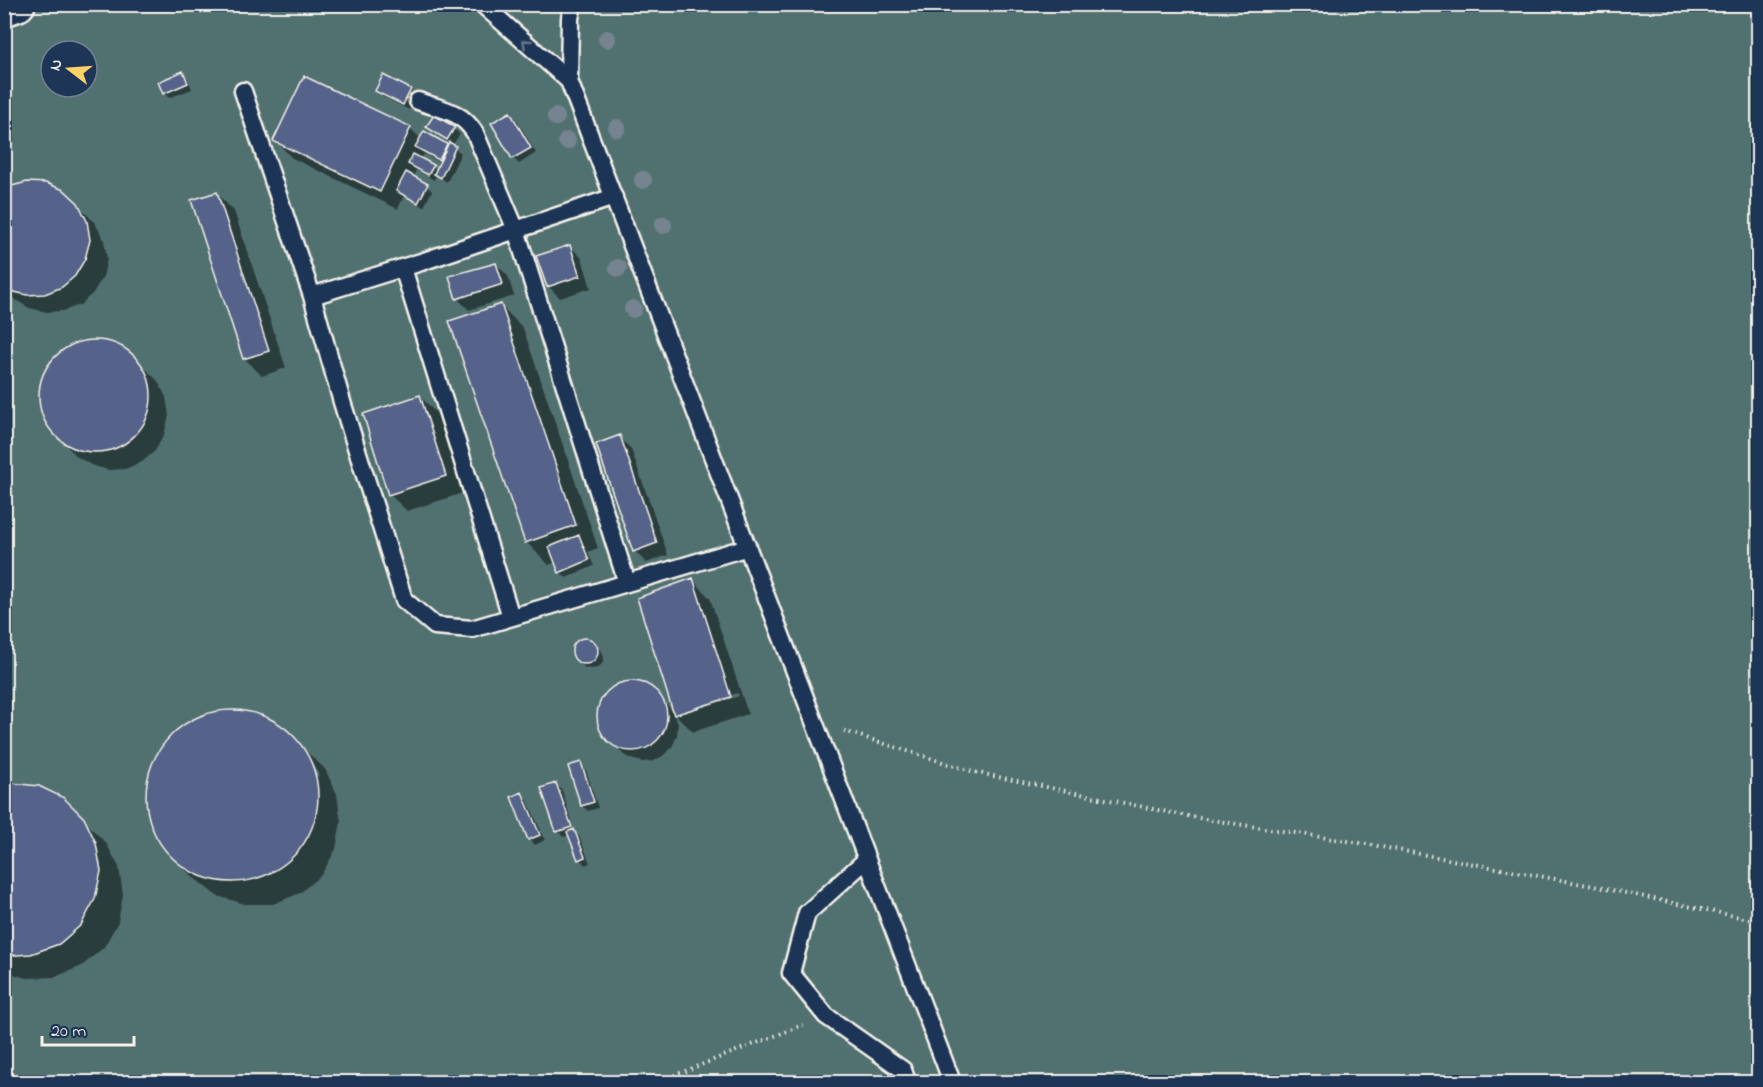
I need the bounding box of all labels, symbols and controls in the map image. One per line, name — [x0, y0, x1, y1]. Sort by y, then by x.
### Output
north arrow — [39, 39, 99, 99]
one-way arrow — [522, 39, 532, 50]
text: N — [44, 56, 70, 74]
scale bar — [42, 1009, 134, 1047]
text: 20 m — [51, 1019, 86, 1045]

